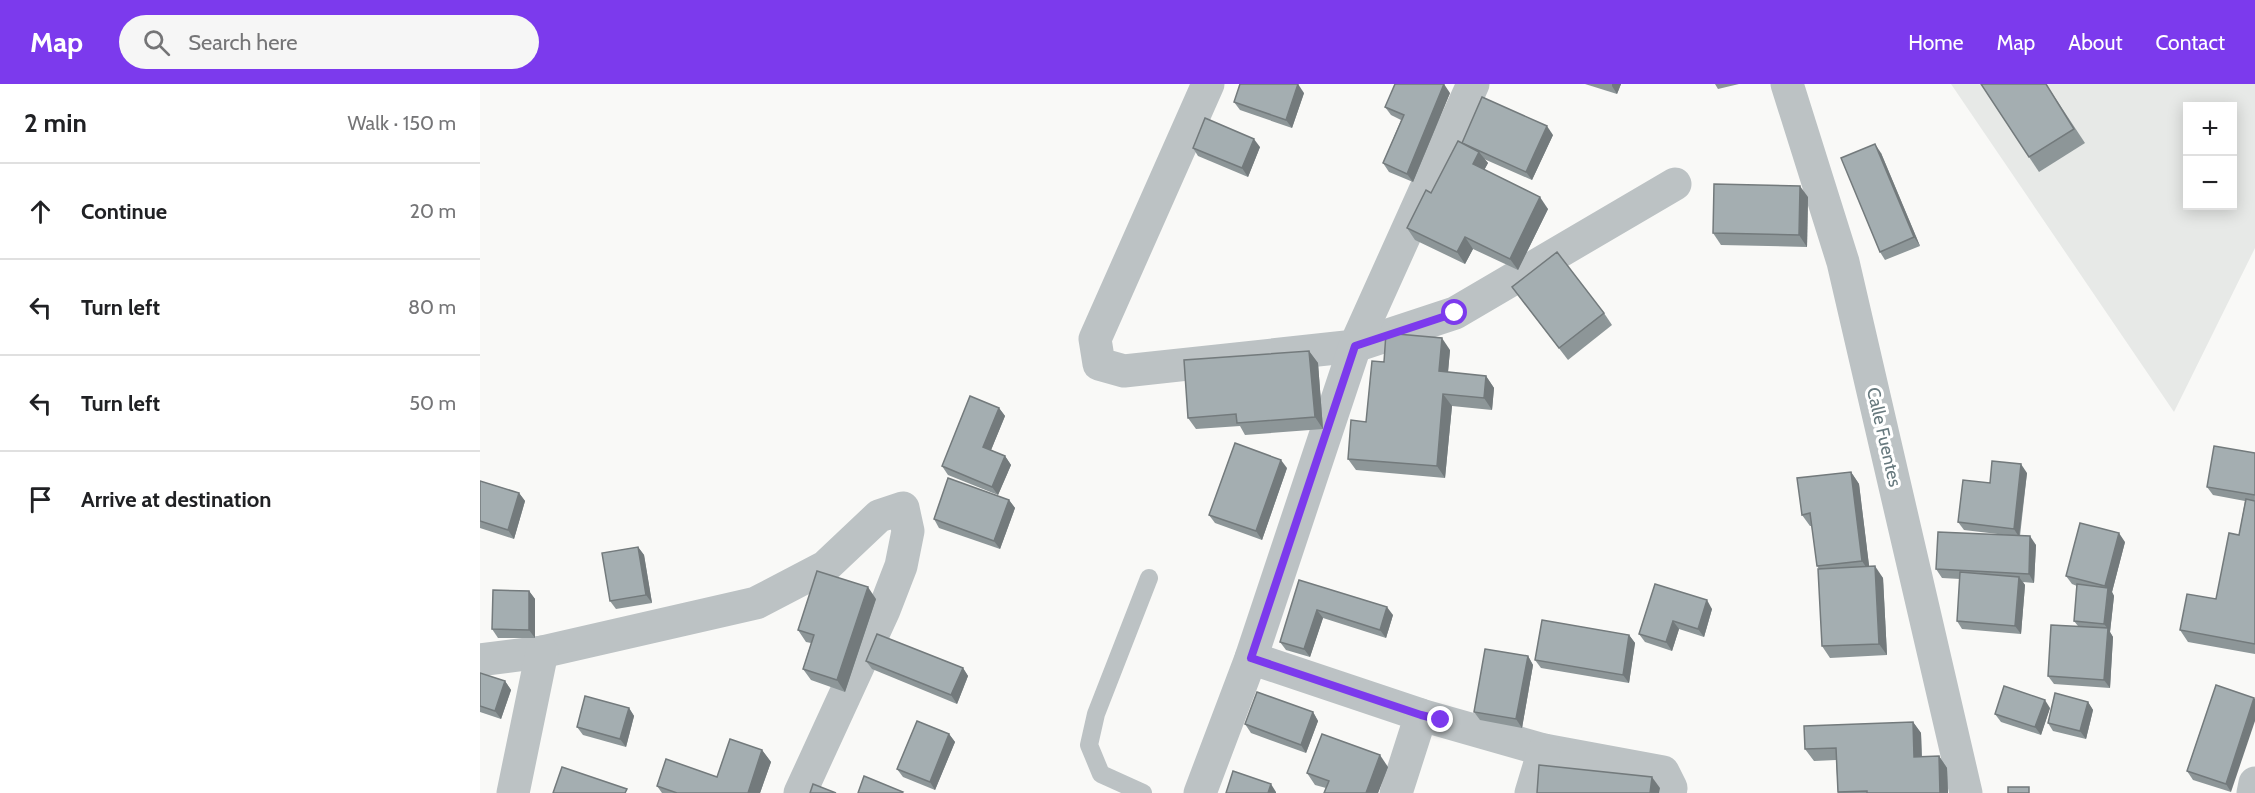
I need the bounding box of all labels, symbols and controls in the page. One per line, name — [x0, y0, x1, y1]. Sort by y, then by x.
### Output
search box — [119, 15, 539, 69]
text: Map — [30, 25, 83, 59]
icon: search — [140, 26, 173, 59]
text: Search here — [188, 29, 297, 56]
text: Home — [1908, 30, 1964, 55]
text: Map — [1997, 30, 2035, 55]
text: About — [2068, 30, 2122, 55]
text: Contact — [2155, 30, 2225, 55]
map controls — [2183, 102, 2237, 210]
button: + — [2183, 102, 2237, 156]
text: 2 min — [24, 107, 87, 139]
text: Walk · 150 m — [348, 111, 456, 135]
button: − — [2183, 156, 2237, 210]
icon: ahead — [24, 195, 57, 228]
text: Continue — [81, 198, 167, 225]
text: 20 m — [410, 199, 456, 223]
icon: left — [24, 291, 57, 324]
text: Turn left — [81, 294, 160, 321]
text: 80 m — [408, 295, 456, 319]
route start — [1441, 299, 1467, 325]
street label: Calle Fuentes — [1862, 385, 1906, 489]
icon: left — [24, 387, 57, 420]
text: Turn left — [81, 390, 160, 417]
text: 50 m — [409, 391, 456, 415]
icon: arrive — [24, 483, 57, 516]
text: Arrive at destination — [81, 486, 271, 513]
route end — [1427, 706, 1453, 732]

